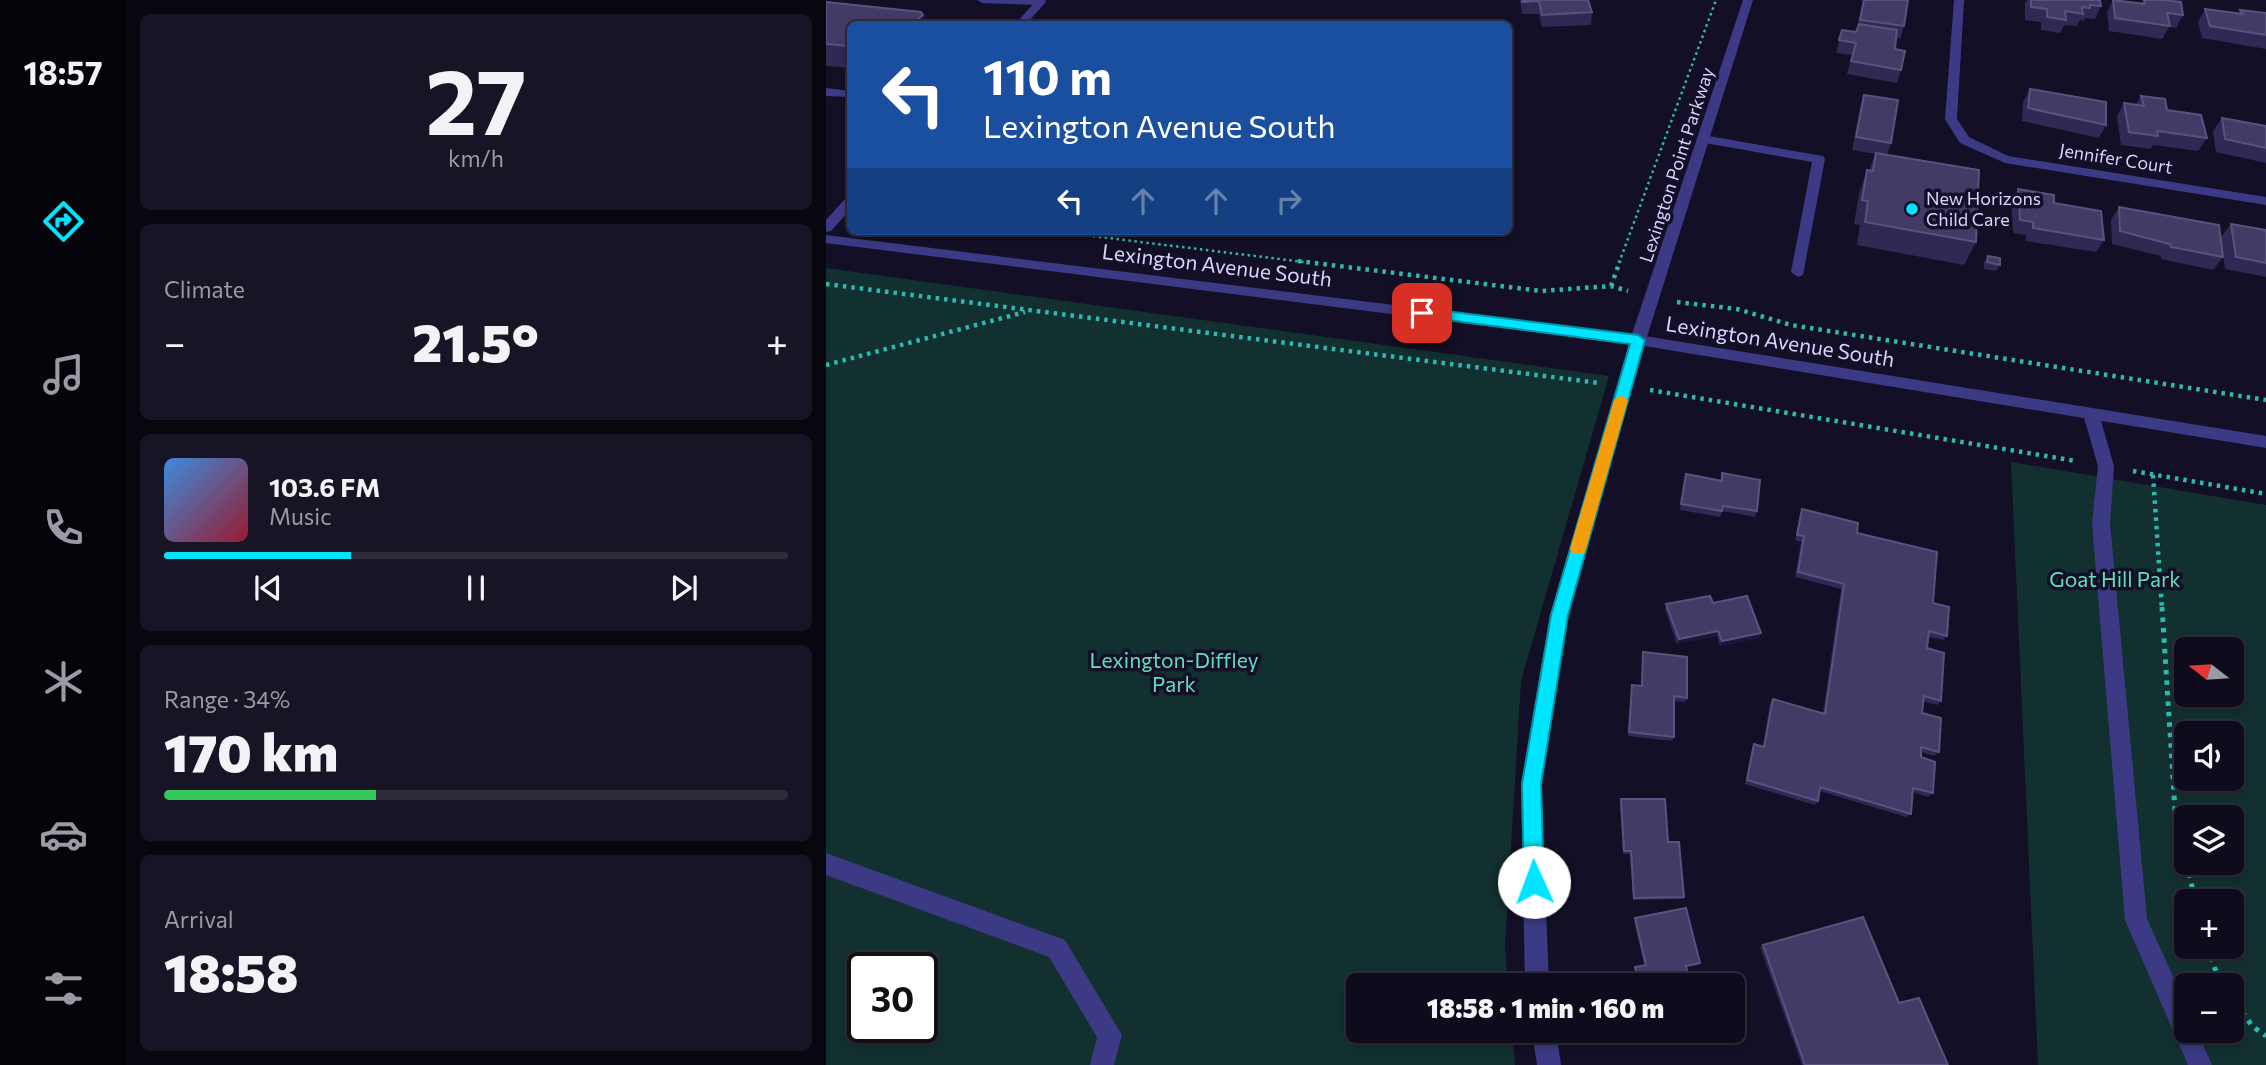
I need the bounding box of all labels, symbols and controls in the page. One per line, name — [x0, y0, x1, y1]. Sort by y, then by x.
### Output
text: 27 — [425, 42, 527, 154]
text: 110 m — [983, 45, 1112, 105]
icon: left — [868, 49, 959, 140]
text: 18:57 — [24, 52, 102, 92]
street label: Lexington Point Parkway — [1634, 64, 1718, 265]
text: Lexington Avenue South — [983, 105, 1336, 145]
street label: Jennifer Court — [2058, 138, 2174, 178]
text: km/h — [448, 144, 504, 172]
icon: left — [1051, 182, 1089, 220]
icon: ahead — [1124, 182, 1162, 220]
icon: ahead — [1197, 182, 1235, 220]
icon: right — [1270, 182, 1308, 220]
place label: New Horizons Child Care — [1926, 187, 2041, 230]
icon: directions — [39, 197, 88, 246]
marker: New Horizons Child Care — [1904, 201, 1920, 217]
street label: Lexington Avenue South — [1101, 238, 1334, 291]
text: Climate — [164, 275, 245, 303]
pin — [1392, 283, 1452, 343]
icon: arrive — [1403, 294, 1441, 332]
text: 21.5° — [412, 309, 539, 373]
street label: Lexington Avenue South — [1664, 310, 1896, 371]
text: − — [164, 318, 186, 365]
text: + — [766, 318, 788, 365]
icon: music — [39, 350, 88, 399]
text: 103.6 FM — [269, 471, 380, 502]
text: Music — [269, 502, 332, 530]
icon: phone — [39, 503, 88, 552]
park label: Goat Hill Park — [2049, 566, 2181, 591]
icon: previous — [249, 569, 287, 607]
icon: pause — [457, 569, 495, 607]
icon: next — [665, 569, 703, 607]
north arrow — [2174, 637, 2244, 707]
map controls — [2174, 637, 2244, 1043]
park label: Lexington-Diffley Park — [1090, 647, 1259, 696]
icon: climate — [39, 657, 88, 706]
text: Range · 34% — [164, 685, 290, 713]
text: 170 km — [164, 719, 338, 783]
button: sound — [2174, 721, 2244, 791]
button: layers — [2174, 805, 2244, 875]
icon: car — [39, 810, 88, 859]
position arrow — [1497, 845, 1571, 919]
button: + — [2174, 889, 2244, 959]
text: Arrival — [164, 905, 234, 933]
text: 18:58 — [164, 939, 298, 1003]
speed limit sign: 30 — [847, 952, 938, 1043]
icon: filters — [39, 964, 88, 1013]
button: − — [2174, 973, 2244, 1043]
text: 18:58 · 1 min · 160 m — [1427, 992, 1664, 1023]

